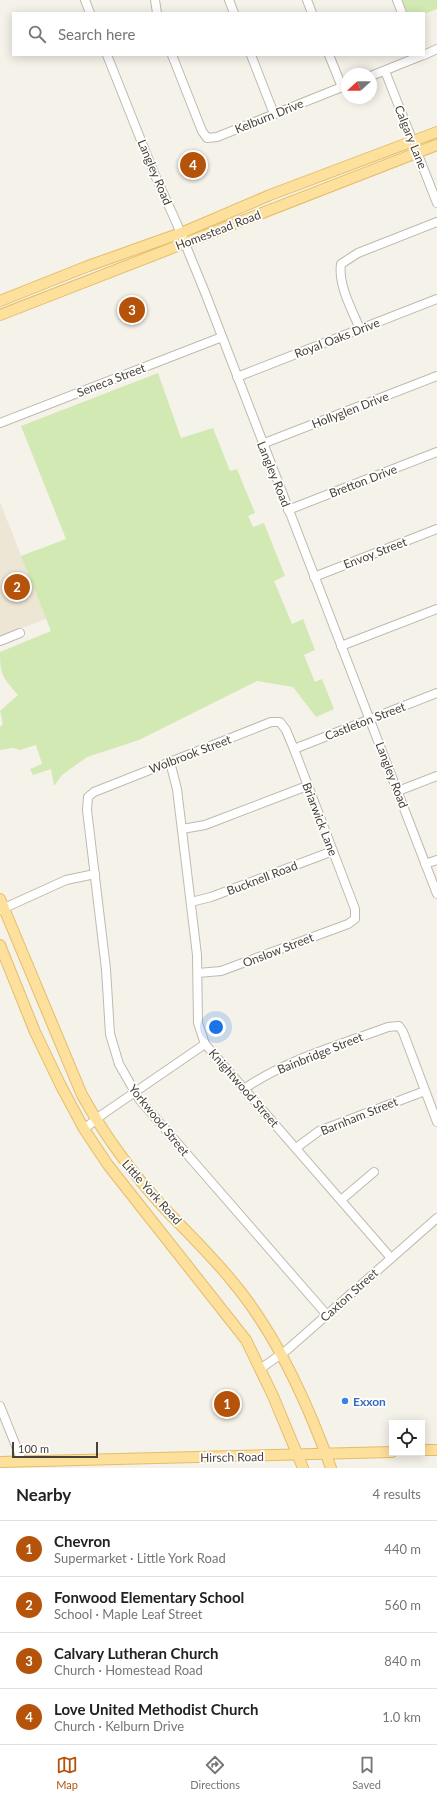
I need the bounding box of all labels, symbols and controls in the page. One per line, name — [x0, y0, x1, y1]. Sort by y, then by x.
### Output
search box — [12, 12, 425, 56]
icon: search — [26, 23, 48, 45]
text: Search here — [58, 25, 135, 43]
north arrow — [341, 68, 377, 104]
street label: Kelburn Drive — [232, 95, 306, 137]
street label: Calgary Lane — [391, 103, 431, 171]
street label: Langley Road — [134, 137, 176, 207]
pin: 4 — [180, 150, 206, 180]
street label: Homestead Road — [173, 207, 263, 253]
pin: 3 — [119, 295, 145, 325]
street label: Royal Oaks Drive — [292, 315, 382, 361]
street label: Seneca Street — [75, 360, 148, 400]
street label: Hollyglen Drive — [309, 388, 391, 432]
street label: Langley Road — [254, 439, 294, 509]
street label: Bretton Drive — [327, 461, 399, 501]
street label: Envoy Street — [341, 534, 409, 572]
pin: 2 — [4, 572, 30, 602]
street label: Castleton Street — [323, 699, 408, 743]
street label: Wolbrook Street — [147, 731, 234, 777]
street label: Langley Road — [373, 740, 411, 810]
street label: Briarwick Lane — [299, 780, 341, 858]
street label: Bucknell Road — [225, 858, 299, 898]
street label: Onslow Street — [240, 929, 316, 970]
your location — [206, 1017, 226, 1037]
street label: Bainbridge Street — [275, 1029, 366, 1077]
street label: Knightwood Street — [206, 1046, 283, 1131]
street label: Yorkwood Street — [126, 1081, 193, 1159]
street label: Barnham Street — [318, 1093, 400, 1138]
street label: Little York Road — [119, 1156, 185, 1228]
street label: Caxton Street — [317, 1265, 381, 1325]
pin: 1 — [214, 1389, 240, 1419]
place label: Exxon — [353, 1394, 386, 1409]
marker: Exxon — [340, 1396, 350, 1406]
map controls — [389, 1420, 425, 1456]
button: locate — [389, 1420, 425, 1456]
scale bar — [12, 1440, 98, 1459]
text: 100 m — [18, 1442, 49, 1455]
street label: Hirsch Road — [200, 1449, 264, 1465]
text: Nearby — [16, 1484, 71, 1505]
text: 4 results — [373, 1486, 421, 1502]
text: Chevron — [54, 1532, 111, 1550]
text: 1 — [25, 1541, 33, 1557]
text: 440 m — [384, 1541, 421, 1557]
text: Supermarket · Little York Road — [54, 1550, 226, 1566]
text: Fonwood Elementary School — [54, 1588, 244, 1606]
text: 2 — [25, 1597, 33, 1613]
text: 560 m — [384, 1597, 421, 1613]
text: School · Maple Leaf Street — [54, 1606, 203, 1622]
text: Calvary Lutheran Church — [54, 1644, 219, 1662]
text: 3 — [25, 1653, 33, 1669]
text: 840 m — [384, 1653, 421, 1669]
text: Church · Homestead Road — [54, 1662, 203, 1678]
text: Love United Methodist Church — [54, 1700, 259, 1718]
text: 4 — [25, 1709, 33, 1725]
text: 1.0 km — [382, 1709, 421, 1725]
text: Church · Kelburn Drive — [54, 1718, 184, 1734]
tab: Map — [56, 1754, 78, 1791]
tab: Directions — [190, 1754, 240, 1791]
tab: Saved — [352, 1754, 381, 1791]

